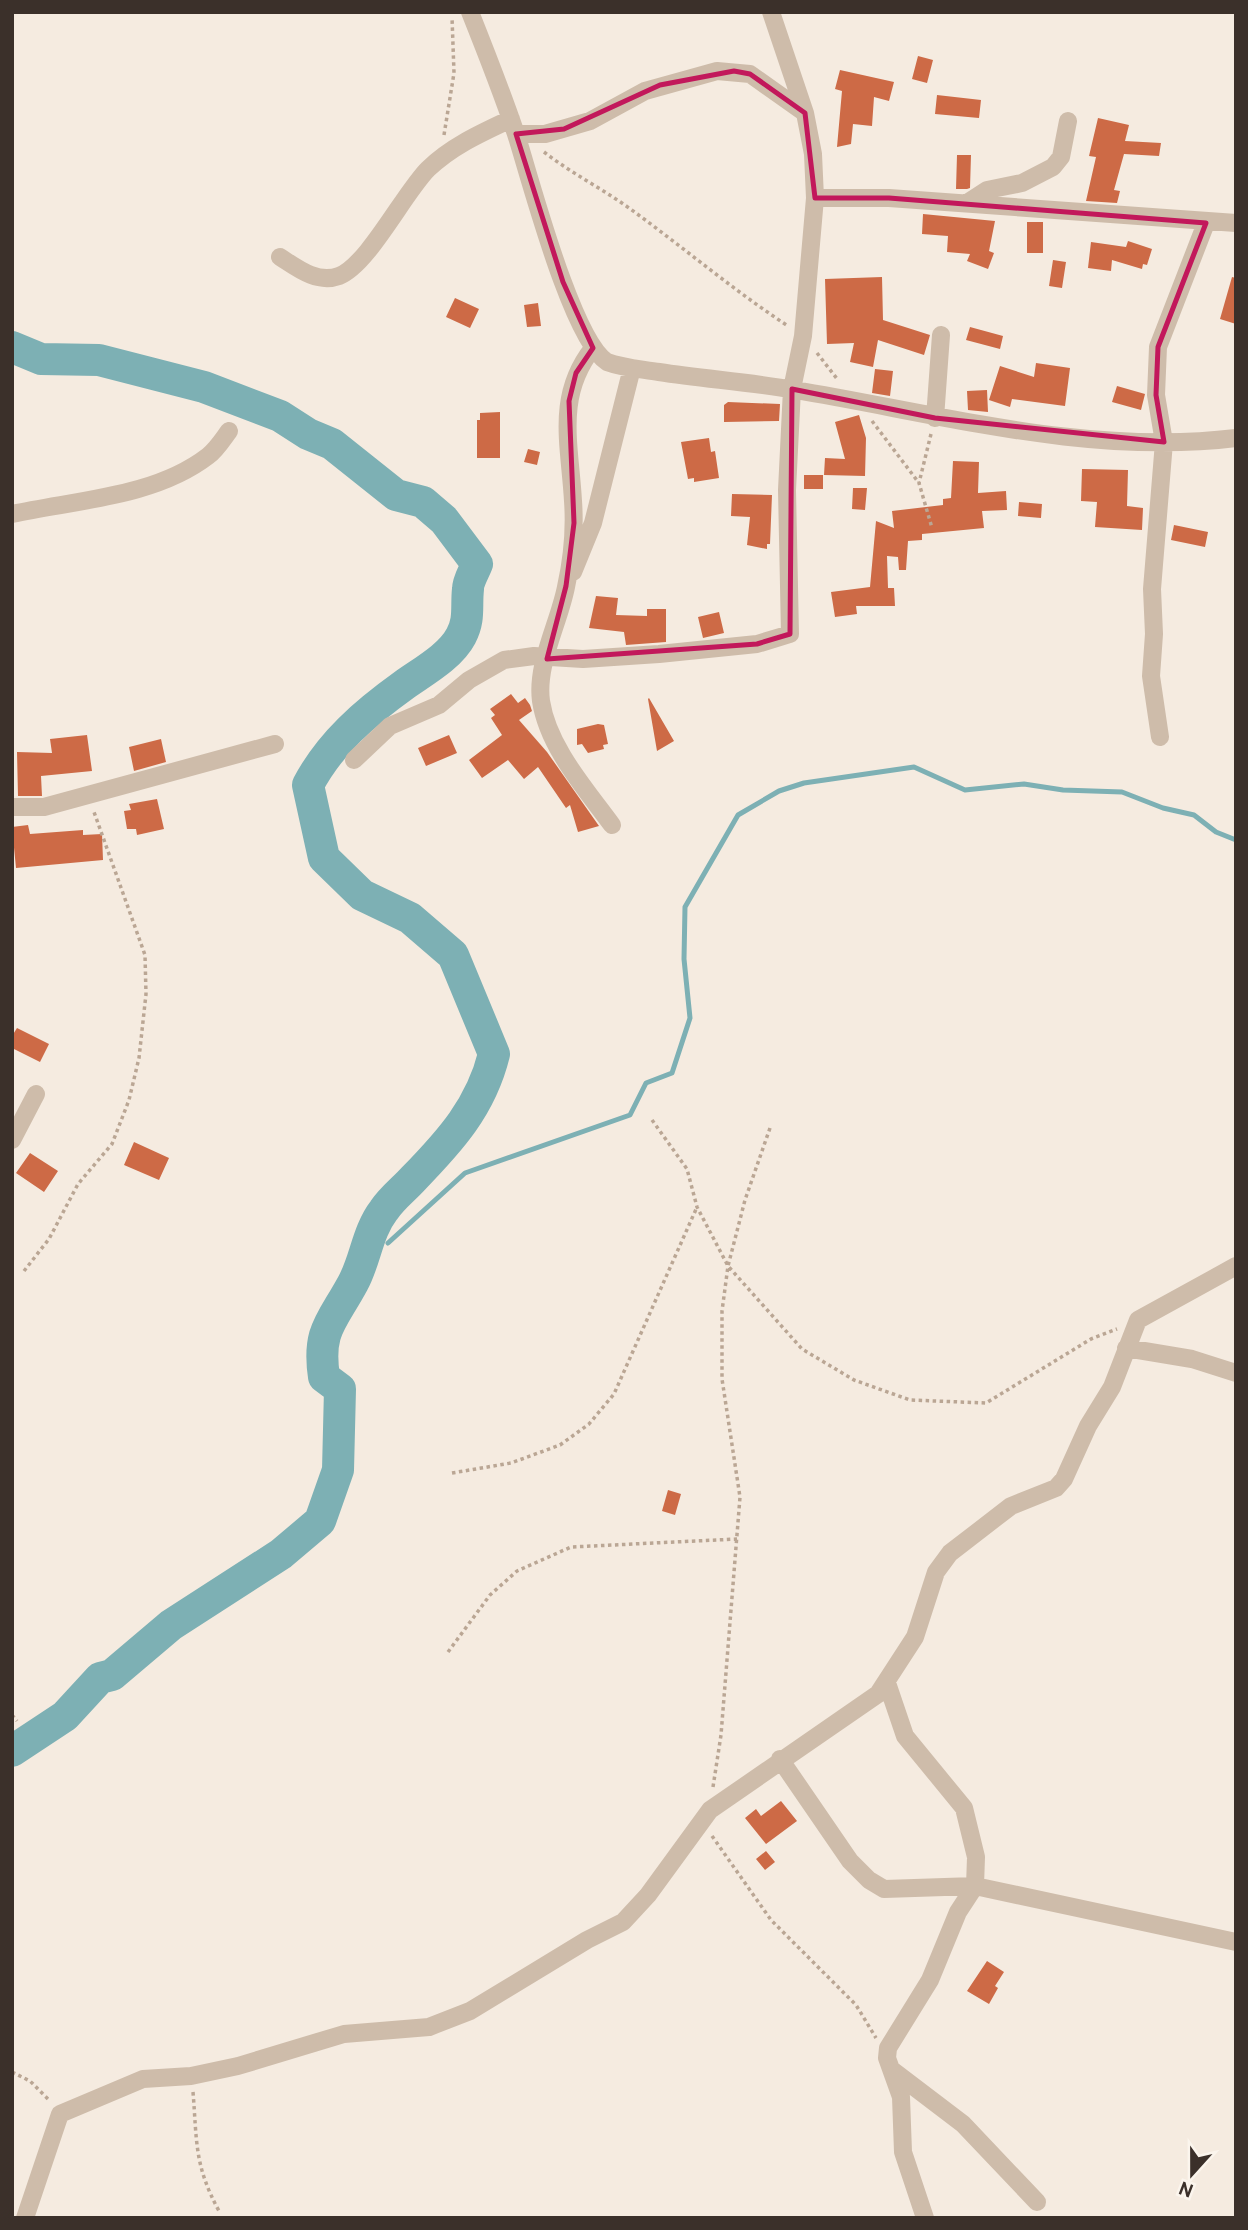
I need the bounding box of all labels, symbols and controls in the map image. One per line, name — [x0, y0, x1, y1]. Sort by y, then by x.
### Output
north arrow — [1157, 2139, 1227, 2209]
text: N — [1176, 2174, 1197, 2202]

